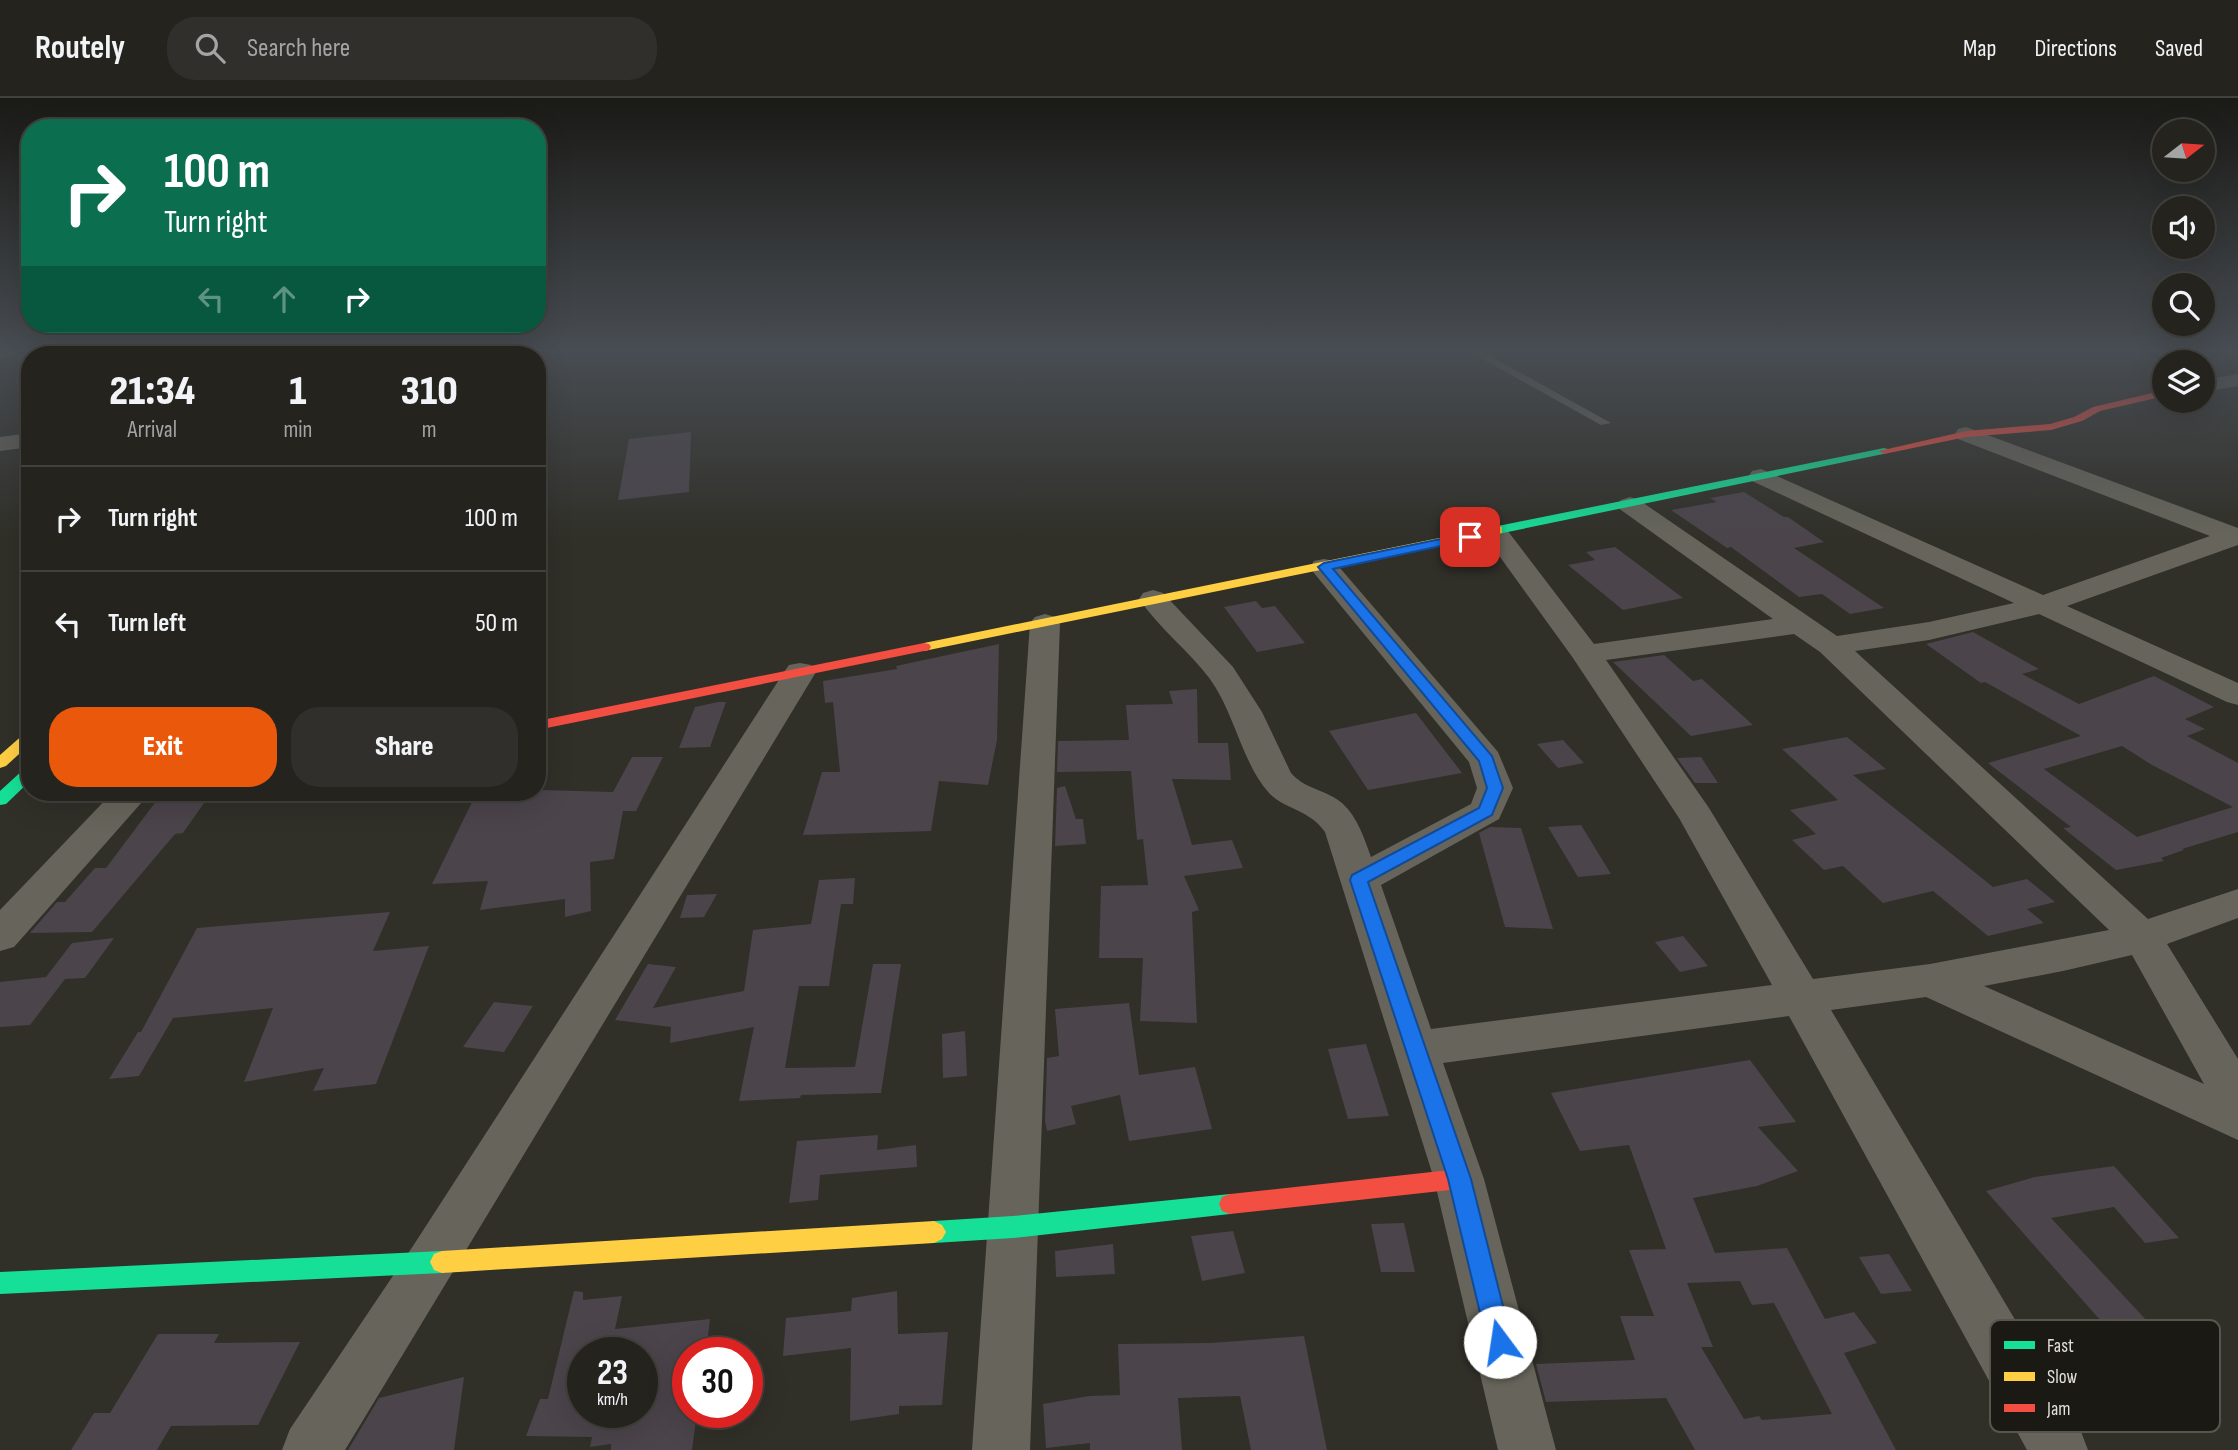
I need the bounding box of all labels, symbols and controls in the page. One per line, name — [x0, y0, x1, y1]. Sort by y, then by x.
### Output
search box — [167, 17, 657, 80]
text: Routely — [35, 28, 125, 68]
icon: search — [191, 29, 229, 67]
text: Search here — [247, 33, 350, 64]
text: Map — [1963, 34, 1996, 63]
text: Directions — [2034, 34, 2117, 63]
text: Saved — [2155, 34, 2203, 63]
north arrow — [2152, 119, 2216, 182]
map controls — [2152, 119, 2215, 413]
text: 100 m — [164, 143, 270, 202]
icon: right — [49, 147, 140, 238]
button: sound — [2152, 196, 2215, 259]
text: Turn right — [164, 203, 268, 242]
button: search — [2152, 273, 2215, 336]
icon: left — [192, 280, 230, 318]
icon: ahead — [265, 280, 303, 318]
icon: right — [338, 280, 376, 318]
button: layers — [2152, 350, 2215, 413]
text: 21:34 — [109, 366, 195, 417]
text: 1 — [289, 366, 307, 417]
text: 310 — [401, 366, 458, 417]
text: Arrival — [128, 416, 177, 444]
text: min — [283, 416, 312, 444]
text: m — [422, 416, 437, 444]
icon: right — [49, 500, 87, 538]
text: Turn right — [108, 503, 197, 534]
text: 100 m — [465, 503, 518, 534]
pin — [1440, 507, 1500, 567]
icon: arrive — [1451, 518, 1489, 556]
icon: left — [49, 605, 87, 643]
text: Turn left — [108, 608, 186, 639]
text: 50 m — [475, 608, 518, 639]
button: Exit — [49, 707, 277, 787]
button: Share — [291, 707, 518, 787]
position arrow — [1463, 1305, 1537, 1379]
legend — [1990, 1320, 2220, 1432]
text: Fast — [2047, 1335, 2074, 1358]
speed limit sign: 30 — [672, 1337, 763, 1428]
text: 23 — [597, 1352, 628, 1395]
text: Slow — [2047, 1366, 2077, 1389]
text: km/h — [597, 1389, 628, 1410]
text: Jam — [2046, 1398, 2070, 1421]

